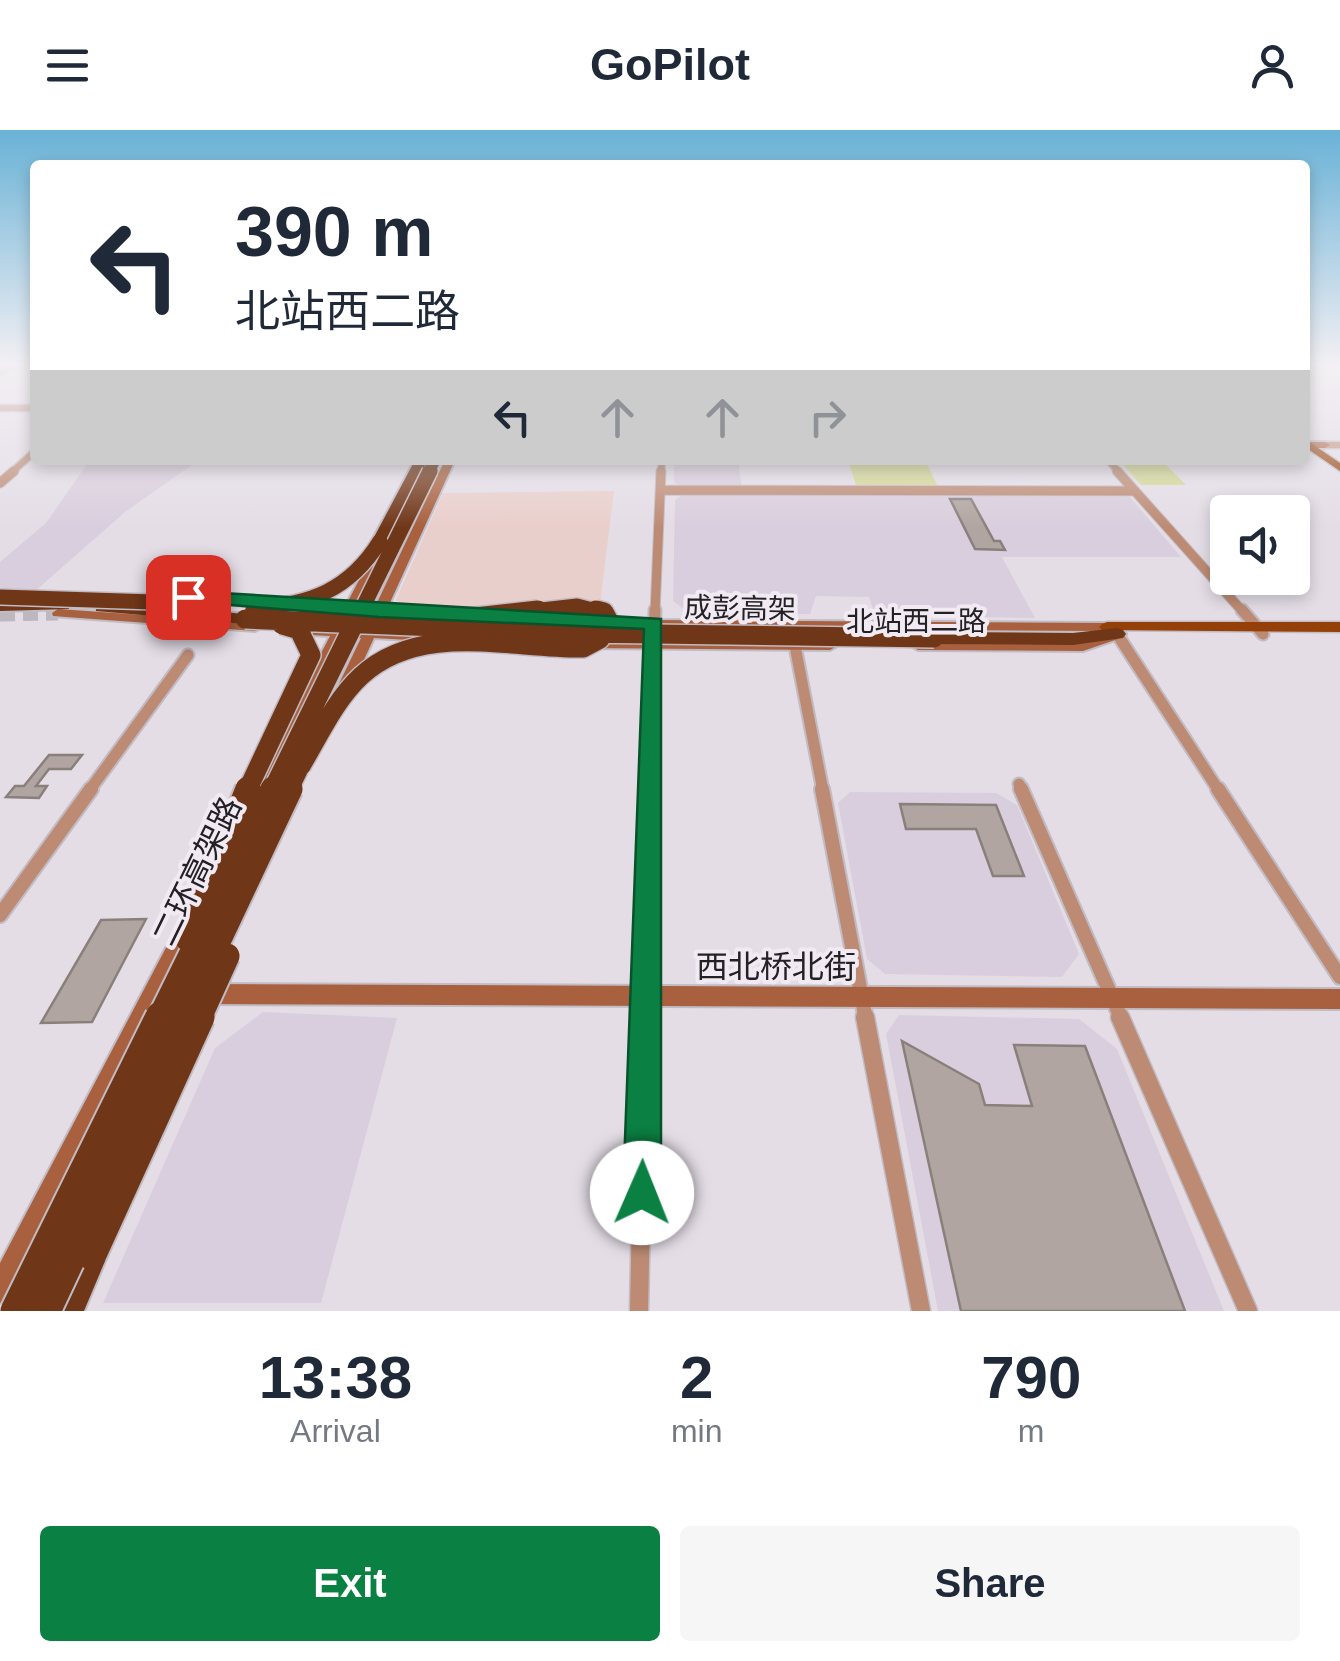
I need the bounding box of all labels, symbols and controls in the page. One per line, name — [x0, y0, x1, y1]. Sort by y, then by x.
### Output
icon: menu — [40, 38, 95, 93]
icon: person — [1245, 38, 1300, 93]
text: GoPilot — [590, 39, 750, 90]
text: 390 m — [235, 193, 433, 271]
icon: left — [70, 200, 200, 330]
text: 北站西二路 — [235, 286, 460, 337]
icon: left — [485, 390, 540, 445]
icon: ahead — [590, 390, 645, 445]
icon: ahead — [695, 390, 750, 445]
icon: right — [800, 390, 855, 445]
map controls — [1210, 495, 1310, 595]
button: sound — [1210, 495, 1310, 595]
pin — [146, 555, 231, 640]
icon: arrive — [161, 570, 216, 625]
street label: 成彭高架 — [684, 592, 796, 625]
street label: 北站西二路 — [846, 606, 986, 637]
street label: 二环高架路 — [146, 791, 248, 951]
street label: 西北桥北街 — [696, 949, 856, 985]
position arrow — [590, 1141, 694, 1245]
text: 13:38 — [259, 1344, 412, 1411]
text: 2 — [680, 1344, 713, 1411]
text: 790 — [981, 1344, 1081, 1411]
text: Arrival — [290, 1413, 381, 1449]
text: min — [671, 1413, 722, 1449]
text: m — [1018, 1413, 1045, 1449]
button: Exit — [40, 1526, 660, 1641]
button: Share — [680, 1526, 1300, 1641]

